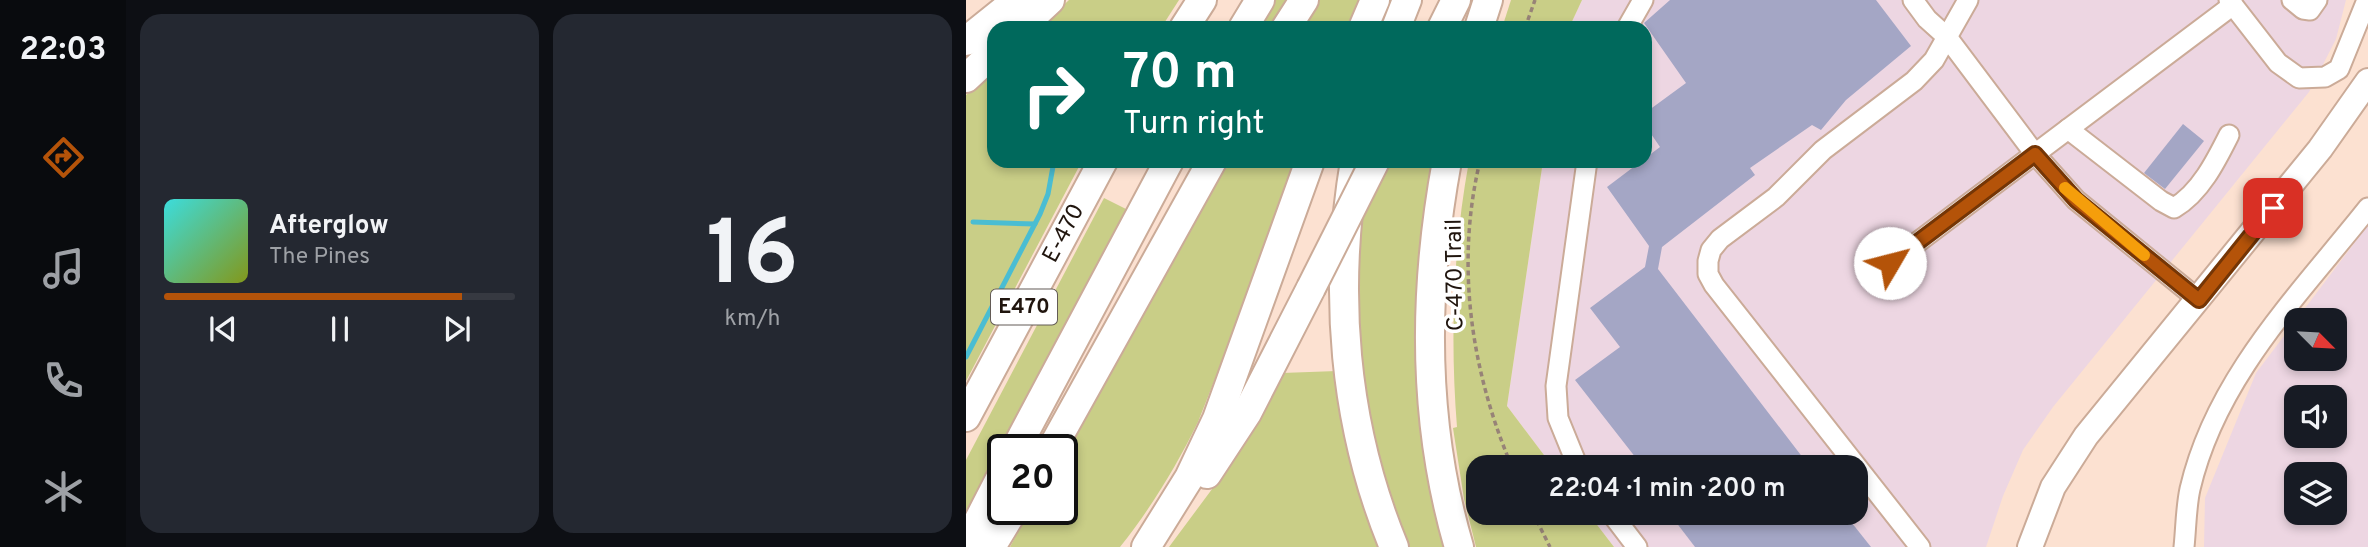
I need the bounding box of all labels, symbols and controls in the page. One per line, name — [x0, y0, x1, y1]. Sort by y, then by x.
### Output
text: 22:03 — [19, 31, 107, 71]
text: 70 m — [1123, 44, 1237, 106]
icon: right — [1008, 49, 1099, 140]
text: Turn right — [1123, 105, 1265, 145]
icon: directions — [39, 133, 88, 182]
pin — [2243, 178, 2303, 238]
icon: arrive — [2254, 189, 2292, 227]
street label: E-470 — [1037, 199, 1092, 268]
text: 16 — [706, 202, 799, 317]
text: Afterglow — [269, 210, 389, 243]
street label: C-470 Trail — [1441, 219, 1471, 331]
position arrow — [1853, 226, 1927, 300]
text: The Pines — [269, 243, 370, 272]
icon: music — [39, 244, 88, 293]
road number: E470 — [991, 290, 1057, 324]
text: km/h — [725, 305, 780, 334]
north arrow — [2284, 308, 2347, 371]
map controls — [2284, 308, 2347, 525]
icon: previous — [204, 310, 242, 348]
icon: pause — [321, 310, 359, 348]
icon: next — [438, 310, 476, 348]
icon: phone — [39, 356, 88, 405]
button: sound — [2284, 385, 2347, 448]
speed limit sign: 20 — [987, 434, 1078, 525]
button: layers — [2284, 462, 2347, 525]
icon: climate — [39, 467, 88, 516]
text: 22:04 · 1 min · 200 m — [1549, 473, 1785, 506]

